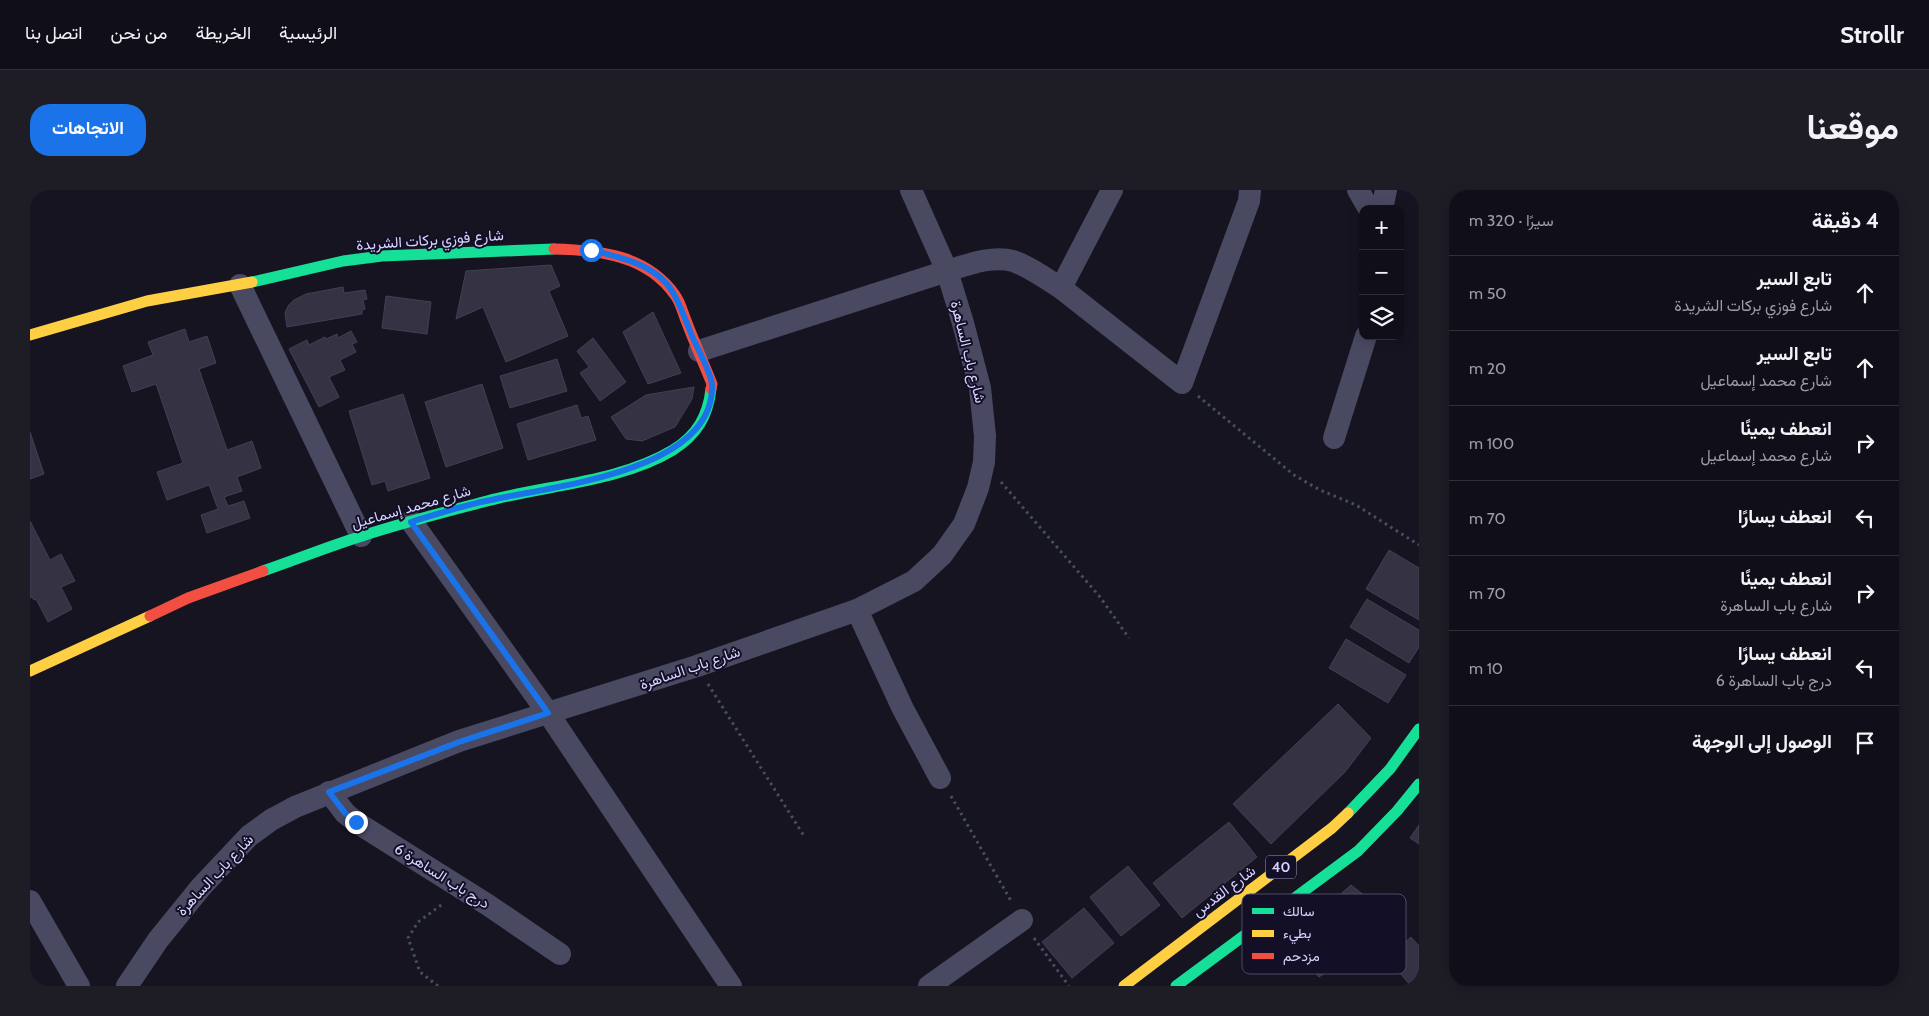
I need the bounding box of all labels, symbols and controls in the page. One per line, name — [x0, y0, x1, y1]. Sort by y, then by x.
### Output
text: Strollr — [1840, 20, 1904, 49]
text: اتصل بنا — [25, 22, 82, 44]
text: من نحن — [110, 22, 167, 44]
text: الخريطة — [195, 22, 251, 44]
text: الرئيسية — [279, 22, 337, 44]
button: الاتجاهات — [30, 104, 146, 156]
text: موقعنا — [1806, 105, 1899, 148]
map controls — [1359, 205, 1404, 340]
button: + — [1359, 205, 1404, 250]
text: 4 دقيقة — [1812, 208, 1879, 233]
text: سيرًا · 320 m — [1469, 211, 1554, 230]
street label: شارع فوزي بركات الشريدة — [356, 226, 505, 258]
route start — [580, 239, 603, 262]
button: − — [1359, 250, 1404, 295]
text: تابع السير — [1757, 267, 1832, 290]
icon: ahead — [1851, 279, 1879, 307]
text: 50 m — [1469, 284, 1506, 303]
button: layers — [1359, 295, 1404, 340]
text: شارع فوزي بركات الشريدة — [1674, 296, 1832, 315]
street label: شارع باب الساهرة — [945, 299, 989, 406]
text: تابع السير — [1757, 342, 1832, 365]
icon: ahead — [1851, 354, 1879, 382]
text: 20 m — [1469, 359, 1506, 378]
text: شارع محمد إسماعيل — [1700, 371, 1832, 390]
text: انعطف يمينًا — [1740, 417, 1832, 440]
icon: right — [1851, 429, 1879, 457]
text: 100 m — [1469, 434, 1514, 453]
text: شارع محمد إسماعيل — [1700, 446, 1832, 465]
street label: شارع محمد إسماعيل — [349, 481, 473, 535]
icon: left — [1851, 504, 1879, 532]
text: انعطف يسارًا — [1738, 505, 1832, 528]
text: 70 m — [1469, 509, 1506, 528]
text: انعطف يمينًا — [1740, 567, 1832, 590]
icon: right — [1851, 579, 1879, 607]
text: 70 m — [1469, 584, 1506, 603]
text: شارع باب الساهرة — [1720, 596, 1832, 615]
street label: شارع باب الساهرة — [638, 642, 743, 695]
text: انعطف يسارًا — [1738, 642, 1832, 665]
icon: left — [1851, 654, 1879, 682]
text: 10 m — [1469, 659, 1503, 678]
text: درج باب الساهرة 6 — [1716, 671, 1832, 690]
icon: arrive — [1851, 729, 1879, 757]
text: الوصول إلى الوجهة — [1692, 730, 1832, 753]
route end — [345, 811, 368, 834]
street label: شارع باب الساهرة — [173, 830, 259, 921]
street label: درج باب الساهرة 6 — [390, 840, 493, 914]
road number: 40 — [1266, 856, 1296, 879]
street label: شارع القدس — [1189, 861, 1261, 922]
legend — [1242, 894, 1406, 974]
text: سالك — [1283, 902, 1314, 920]
text: بطيء — [1283, 924, 1311, 945]
text: مزدحم — [1283, 947, 1320, 965]

